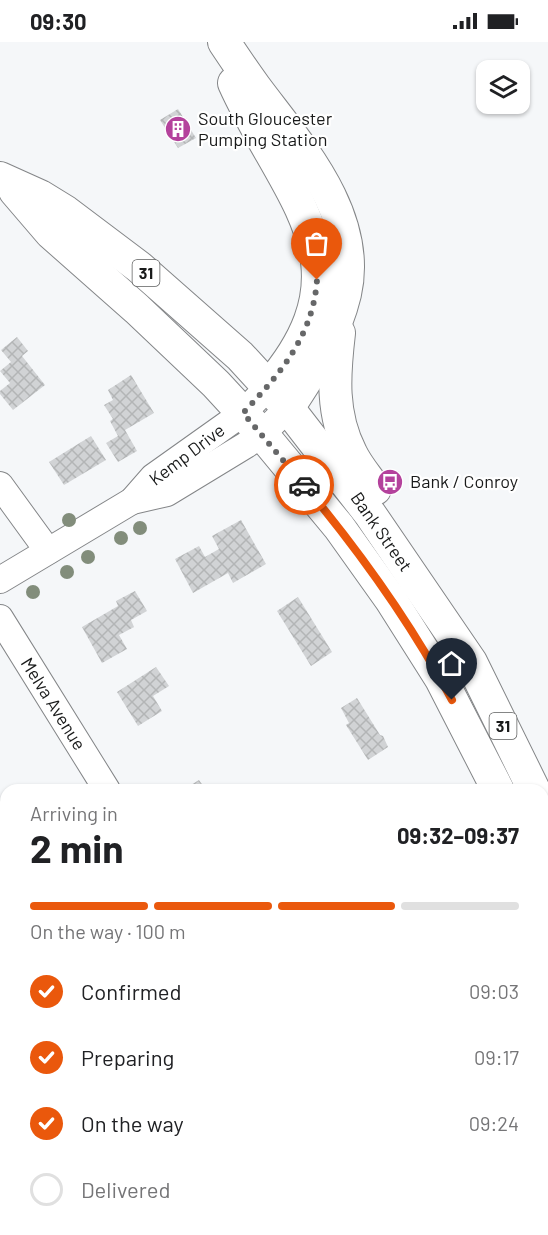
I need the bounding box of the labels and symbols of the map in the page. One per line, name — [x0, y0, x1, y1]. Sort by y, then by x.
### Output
place label: South Gloucester Pumping Station — [198, 107, 333, 150]
building icon: South Gloucester Pumping Station — [163, 114, 193, 144]
pin — [291, 218, 342, 280]
road number: 31 — [132, 260, 160, 286]
street label: Kemp Drive — [144, 419, 229, 490]
courier — [274, 455, 334, 515]
bus stop icon: Bank / Conroy — [375, 467, 405, 497]
place label: Bank / Conroy — [410, 470, 518, 492]
street label: Bank Street — [346, 488, 417, 575]
pin — [426, 638, 477, 700]
street label: Melva Avenue — [17, 653, 91, 754]
road number: 31 — [490, 713, 516, 739]

